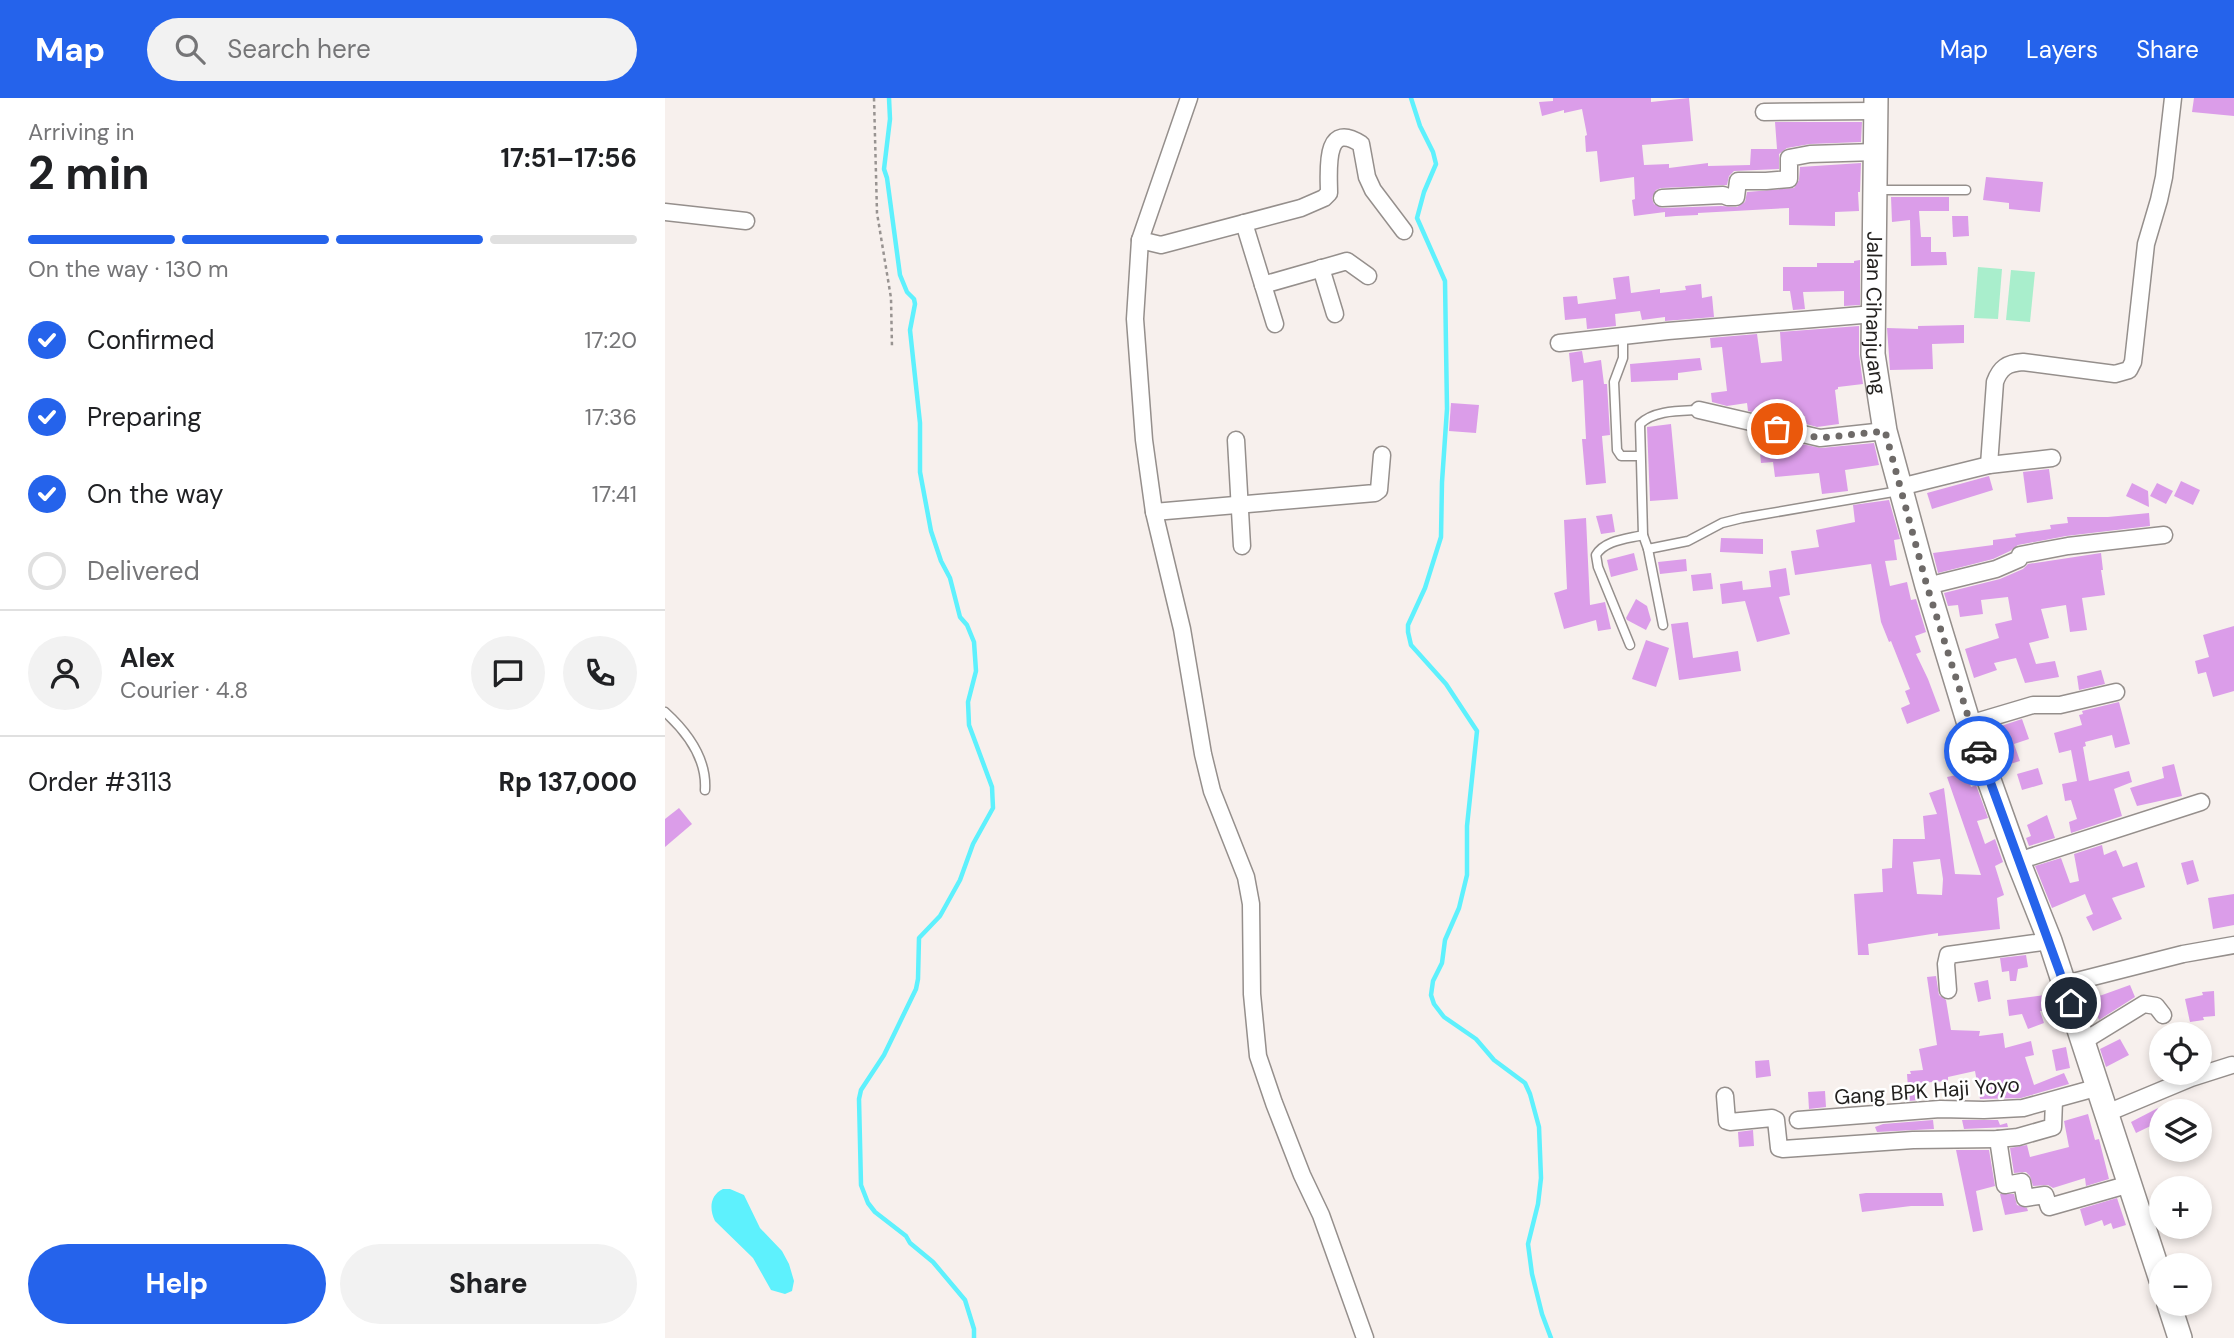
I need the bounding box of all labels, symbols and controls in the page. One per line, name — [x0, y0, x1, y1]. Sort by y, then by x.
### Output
search box — [147, 18, 637, 81]
text: Map — [35, 28, 105, 71]
icon: search — [171, 30, 209, 68]
text: Search here — [227, 32, 371, 66]
text: Map — [1940, 34, 1988, 65]
text: Layers — [2026, 34, 2098, 65]
text: Share — [2136, 34, 2199, 65]
text: Arriving in — [28, 117, 134, 147]
text: 17:51–17:56 — [501, 141, 637, 175]
text: 2 min — [28, 143, 150, 203]
street label: Jalan Cihanjuang — [1859, 231, 1893, 397]
text: On the way · 130 m — [28, 254, 229, 284]
icon: check — [28, 321, 66, 359]
text: Confirmed — [87, 323, 214, 357]
text: 17:20 — [584, 325, 637, 355]
icon: check — [28, 398, 66, 436]
pin — [1747, 399, 1807, 459]
text: Preparing — [87, 400, 202, 434]
text: 17:36 — [585, 402, 637, 432]
icon: bag — [1758, 410, 1796, 448]
icon: check — [28, 475, 66, 513]
text: On the way — [87, 477, 223, 511]
text: 17:41 — [592, 479, 637, 509]
text: Delivered — [87, 554, 200, 588]
button: person — [28, 636, 102, 710]
button: chat — [471, 636, 545, 710]
button: phone — [563, 636, 637, 710]
text: Alex — [120, 641, 175, 675]
text: Courier · 4.8 — [120, 675, 248, 705]
courier — [1944, 716, 2014, 786]
icon: car — [1960, 732, 1998, 770]
text: Order #3113 — [28, 765, 172, 799]
text: Rp 137,000 — [499, 765, 637, 799]
pin — [2041, 973, 2101, 1033]
icon: home — [2052, 984, 2090, 1022]
map controls — [2149, 1022, 2212, 1316]
button: locate — [2149, 1022, 2212, 1085]
street label: Gang BPK Haji Yoyo — [1833, 1071, 2021, 1111]
button: layers — [2149, 1099, 2212, 1162]
button: + — [2149, 1176, 2212, 1239]
button: Help — [28, 1244, 326, 1324]
button: Share — [340, 1244, 637, 1324]
button: − — [2149, 1253, 2212, 1316]

